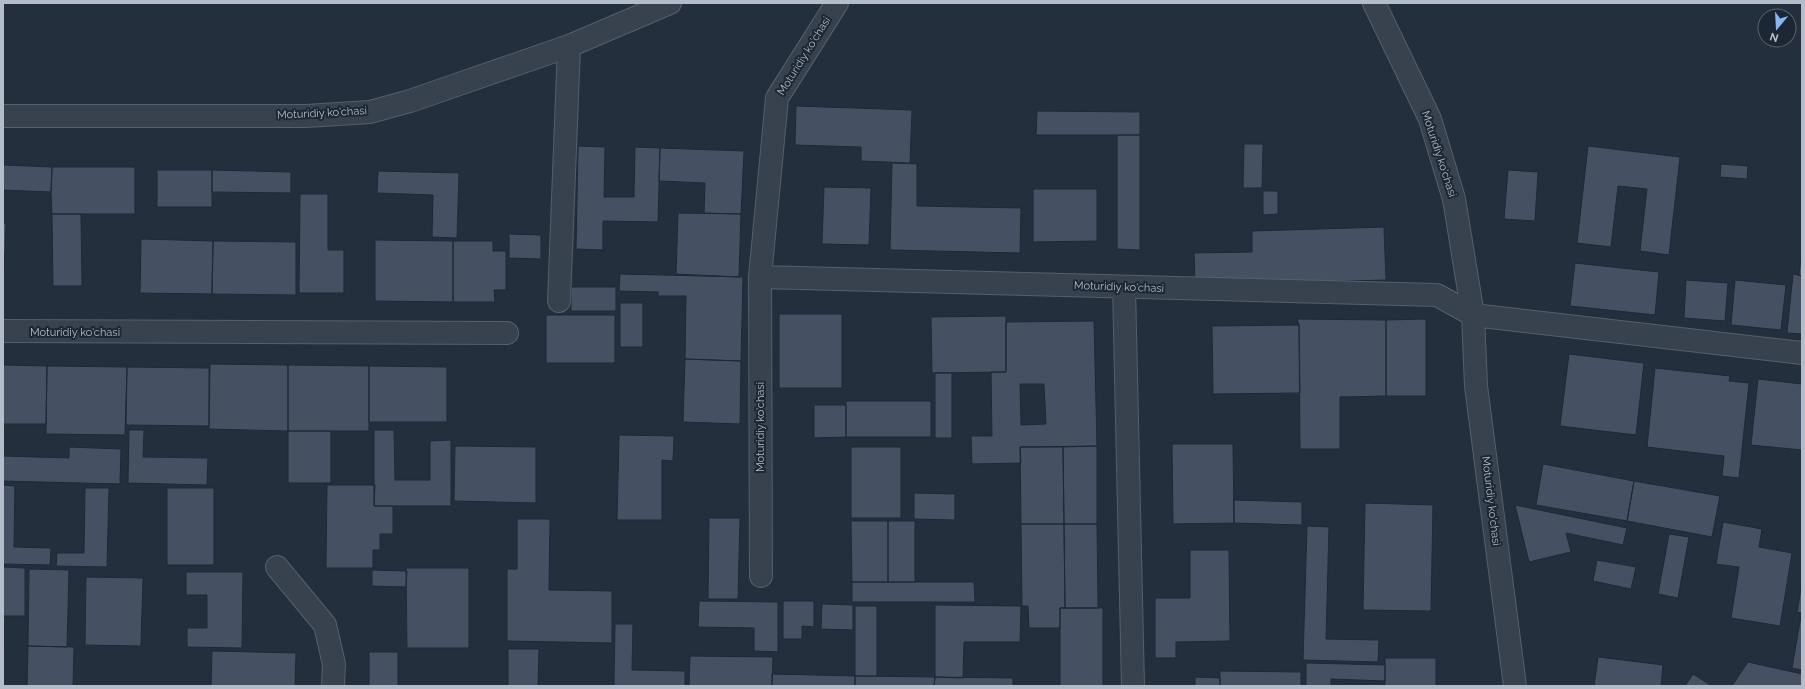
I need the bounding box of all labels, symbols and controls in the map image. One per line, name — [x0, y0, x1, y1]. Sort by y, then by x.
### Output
north arrow — [1757, 8, 1797, 48]
street label: Moturidiy ko'chasi — [775, 14, 833, 98]
text: N — [1768, 30, 1780, 45]
street label: Moturidiy ko'chasi — [277, 104, 367, 122]
street label: Moturidiy ko'chasi — [1419, 109, 1459, 199]
street label: Moturidiy ko'chasi — [1074, 279, 1164, 295]
street label: Moturidiy ko'chasi — [30, 326, 120, 339]
street label: Moturidiy ko'chasi — [754, 382, 767, 472]
street label: Moturidiy ko'chasi — [1479, 456, 1503, 546]

